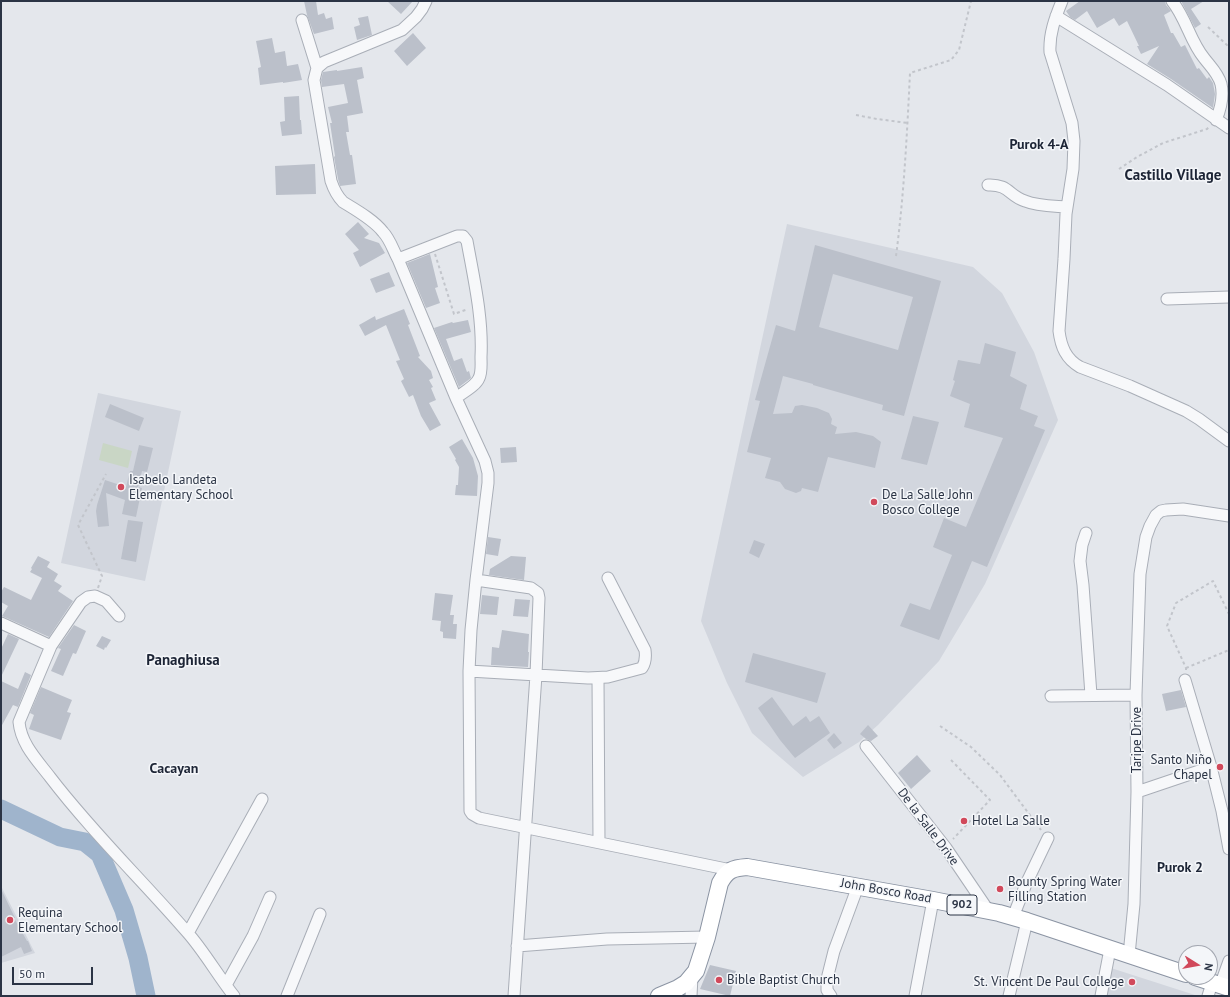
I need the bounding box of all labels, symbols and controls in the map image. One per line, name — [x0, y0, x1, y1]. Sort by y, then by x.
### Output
district label: Purok 4-A — [1009, 137, 1069, 153]
district label: Castillo Village — [1125, 167, 1221, 185]
place label: Isabelo Landeta Elementary School — [129, 472, 233, 503]
marker: Isabelo Landeta Elementary School — [116, 482, 126, 492]
place label: De La Salle John Bosco College — [882, 487, 973, 518]
marker: De La Salle John Bosco College — [869, 497, 879, 507]
district label: Panaghiusa — [146, 652, 220, 670]
street label: Taripe Drive — [1129, 707, 1145, 773]
place label: Santo Niño Chapel — [1151, 752, 1212, 783]
district label: Cacayan — [150, 761, 198, 777]
marker: Santo Niño Chapel — [1215, 762, 1225, 772]
street label: De la Salle Drive — [894, 785, 962, 869]
place label: Hotel La Salle — [972, 813, 1050, 829]
marker: Hotel La Salle — [959, 816, 969, 826]
district label: Purok 2 — [1157, 860, 1203, 876]
place label: Bounty Spring Water Filling Station — [1008, 874, 1122, 905]
street label: John Bosco Road — [839, 875, 933, 907]
marker: Bounty Spring Water Filling Station — [995, 884, 1005, 894]
road number: 902 — [947, 895, 977, 915]
place label: Requina Elementary School — [18, 905, 122, 936]
marker: Requina Elementary School — [5, 915, 15, 925]
north arrow — [1178, 945, 1218, 985]
scale bar — [14, 959, 95, 985]
text: N — [1201, 962, 1216, 972]
text: 50 m — [19, 966, 45, 981]
place label: Bible Baptist Church — [727, 972, 840, 988]
place label: St. Vincent De Paul College — [973, 974, 1124, 990]
marker: Bible Baptist Church — [714, 975, 724, 985]
marker: St. Vincent De Paul College — [1127, 977, 1137, 987]

